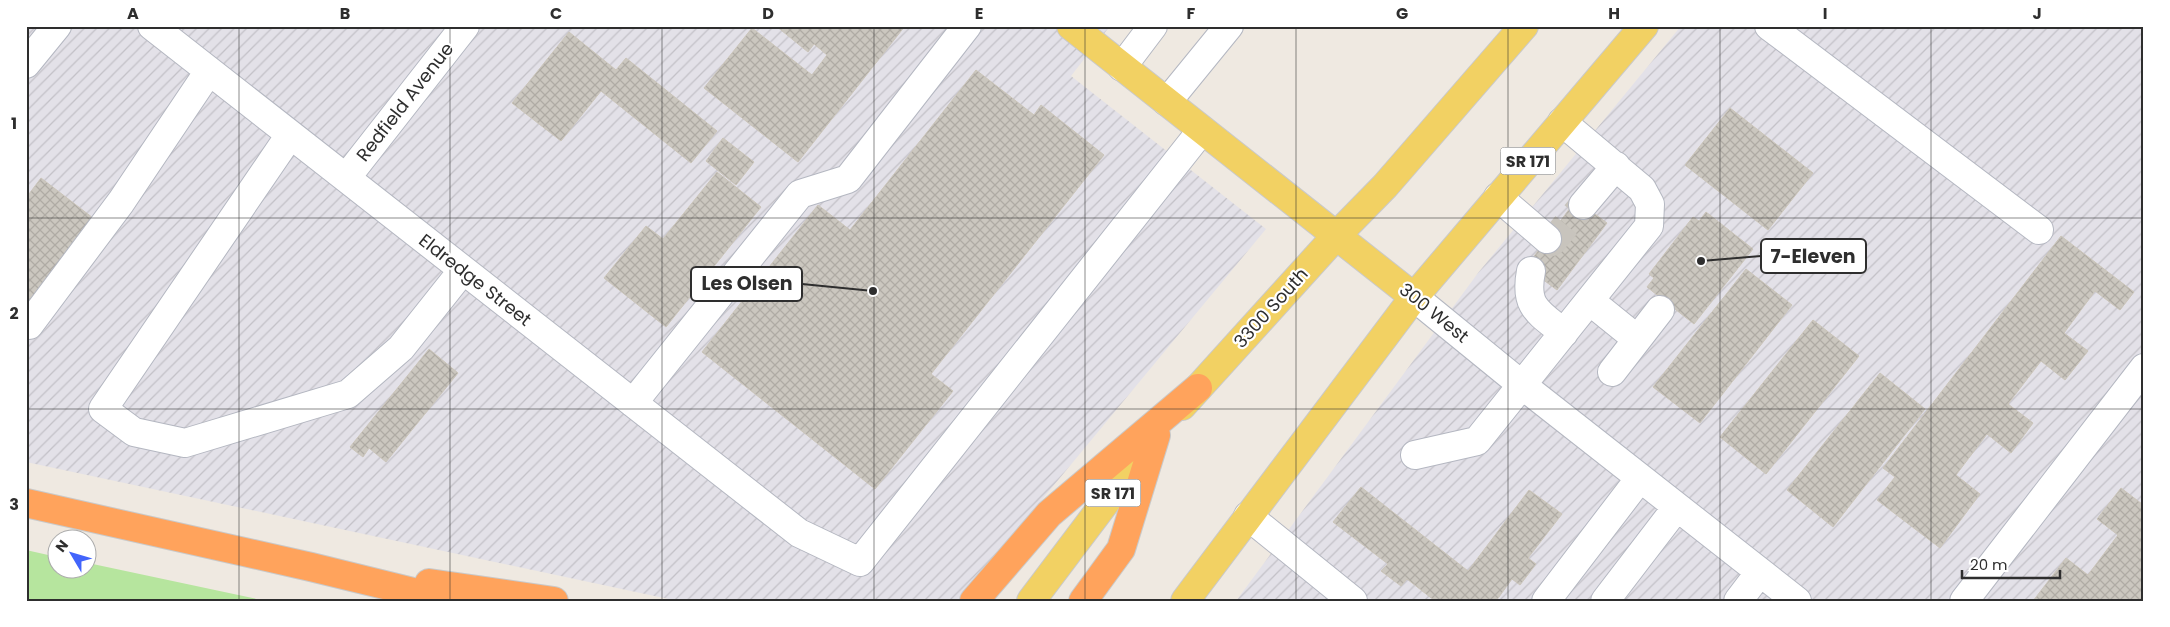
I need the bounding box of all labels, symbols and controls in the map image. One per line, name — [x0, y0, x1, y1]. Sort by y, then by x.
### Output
text: A — [127, 2, 139, 25]
text: B — [340, 2, 350, 25]
text: C — [550, 2, 562, 25]
text: D — [762, 2, 774, 25]
text: E — [975, 2, 983, 25]
text: F — [1187, 2, 1196, 25]
text: G — [1396, 2, 1408, 25]
text: H — [1608, 2, 1620, 25]
text: I — [1823, 2, 1827, 25]
text: J — [2032, 2, 2042, 25]
street label: Redfield Avenue — [350, 37, 459, 166]
text: 1 — [11, 112, 17, 135]
road number: SR 171 — [1500, 148, 1556, 175]
street label: Eldredge Street — [414, 228, 537, 332]
callout: 7-Eleven — [1761, 239, 1866, 273]
text: 7-Eleven — [1770, 243, 1856, 270]
street label: 3300 South — [1228, 262, 1313, 353]
callout: Les Olsen — [691, 267, 802, 301]
text: Les Olsen — [701, 270, 793, 297]
street label: 300 West — [1394, 277, 1474, 348]
text: 2 — [9, 302, 19, 325]
road number: SR 171 — [1086, 479, 1140, 506]
text: 3 — [9, 493, 19, 516]
north arrow — [48, 530, 98, 580]
text: N — [51, 536, 73, 556]
scale bar — [1962, 547, 2060, 579]
text: 20 m — [1970, 554, 2008, 575]

